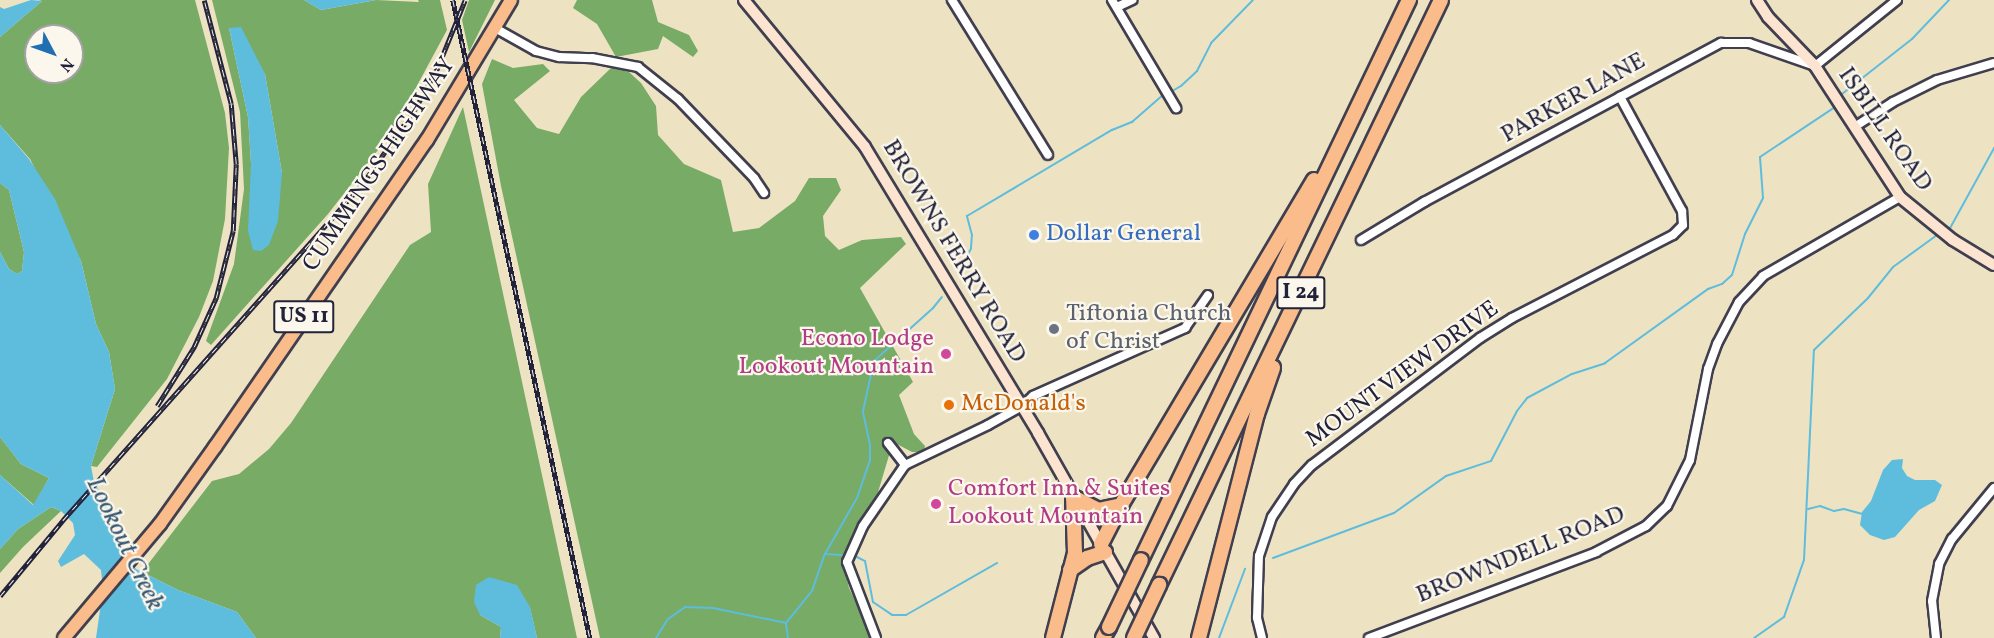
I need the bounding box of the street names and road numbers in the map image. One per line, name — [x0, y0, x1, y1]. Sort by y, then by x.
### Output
street label: PARKER LANE — [1497, 47, 1651, 151]
street label: CUMMINGS HIGHWAY — [297, 52, 463, 278]
street label: ISBILL ROAD — [1831, 62, 1937, 198]
street label: BROWNS FERRY ROAD — [875, 135, 1031, 369]
road number: I 24 — [1276, 274, 1326, 312]
street label: MOUNT VIEW DRIVE — [1300, 295, 1506, 455]
road number: US 11 — [272, 298, 336, 336]
street label: BROWNDELL ROAD — [1413, 501, 1629, 611]

